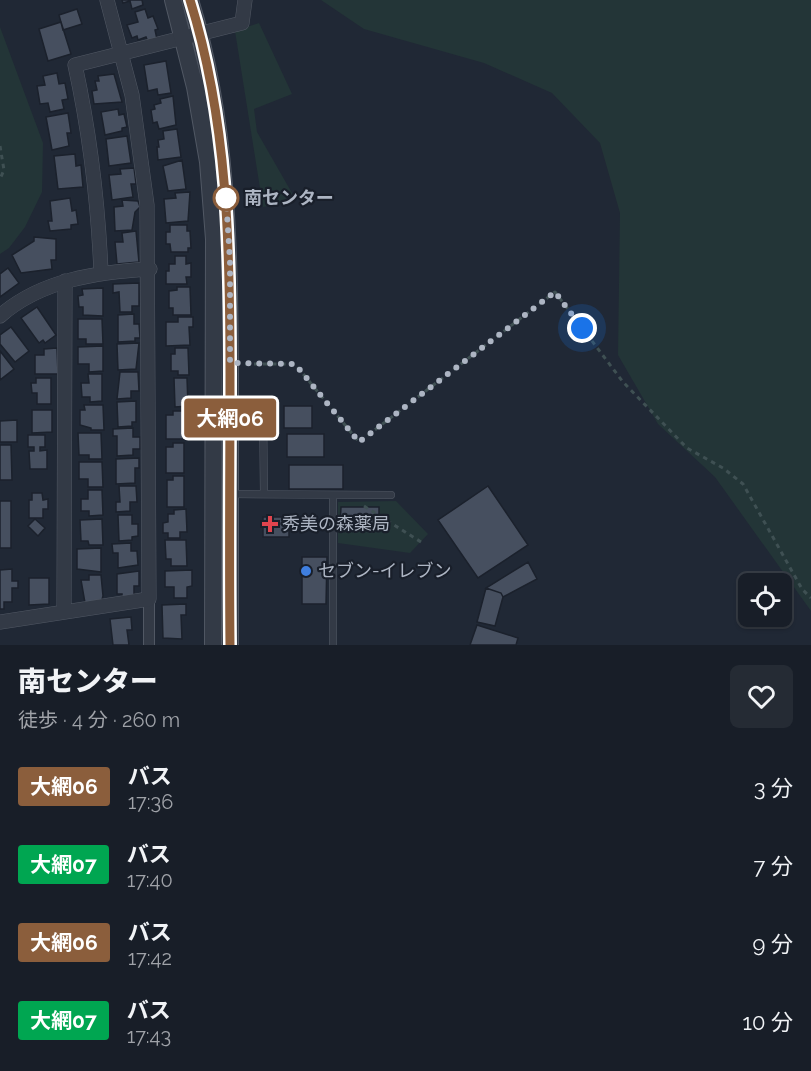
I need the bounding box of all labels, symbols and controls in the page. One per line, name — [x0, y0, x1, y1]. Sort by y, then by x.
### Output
marker: 南センター — [213, 185, 239, 211]
place label: 南センター — [244, 187, 334, 208]
your location — [567, 313, 597, 343]
line badge: 大網06 — [188, 398, 272, 438]
text: 大網06 — [196, 406, 264, 431]
place label: 秀美の森薬局 — [282, 513, 390, 534]
marker: 秀美の森薬局 — [263, 517, 277, 531]
place label: セブン-イレブン — [318, 560, 452, 581]
marker: セブン-イレブン — [299, 564, 313, 578]
map controls — [738, 573, 792, 627]
button: locate — [738, 573, 792, 627]
text: 南センター — [18, 665, 158, 698]
button: heart — [730, 665, 793, 728]
text: 徒歩 · 4 分 · 260 m — [18, 708, 180, 732]
text: バス — [128, 763, 172, 789]
text: 大網06 — [30, 774, 98, 799]
text: 3 分 — [754, 775, 793, 801]
text: 17:36 — [128, 790, 173, 814]
text: バス — [127, 841, 171, 867]
text: 大網07 — [30, 852, 97, 877]
text: 7 分 — [754, 853, 793, 879]
text: 17:40 — [127, 868, 173, 892]
text: バス — [128, 919, 172, 945]
text: 大網06 — [30, 930, 98, 955]
text: 9 分 — [752, 931, 793, 957]
text: 17:42 — [128, 946, 172, 970]
text: バス — [127, 997, 171, 1023]
text: 大網07 — [30, 1008, 97, 1033]
text: 10 分 — [743, 1009, 793, 1035]
text: 17:43 — [127, 1024, 171, 1048]

